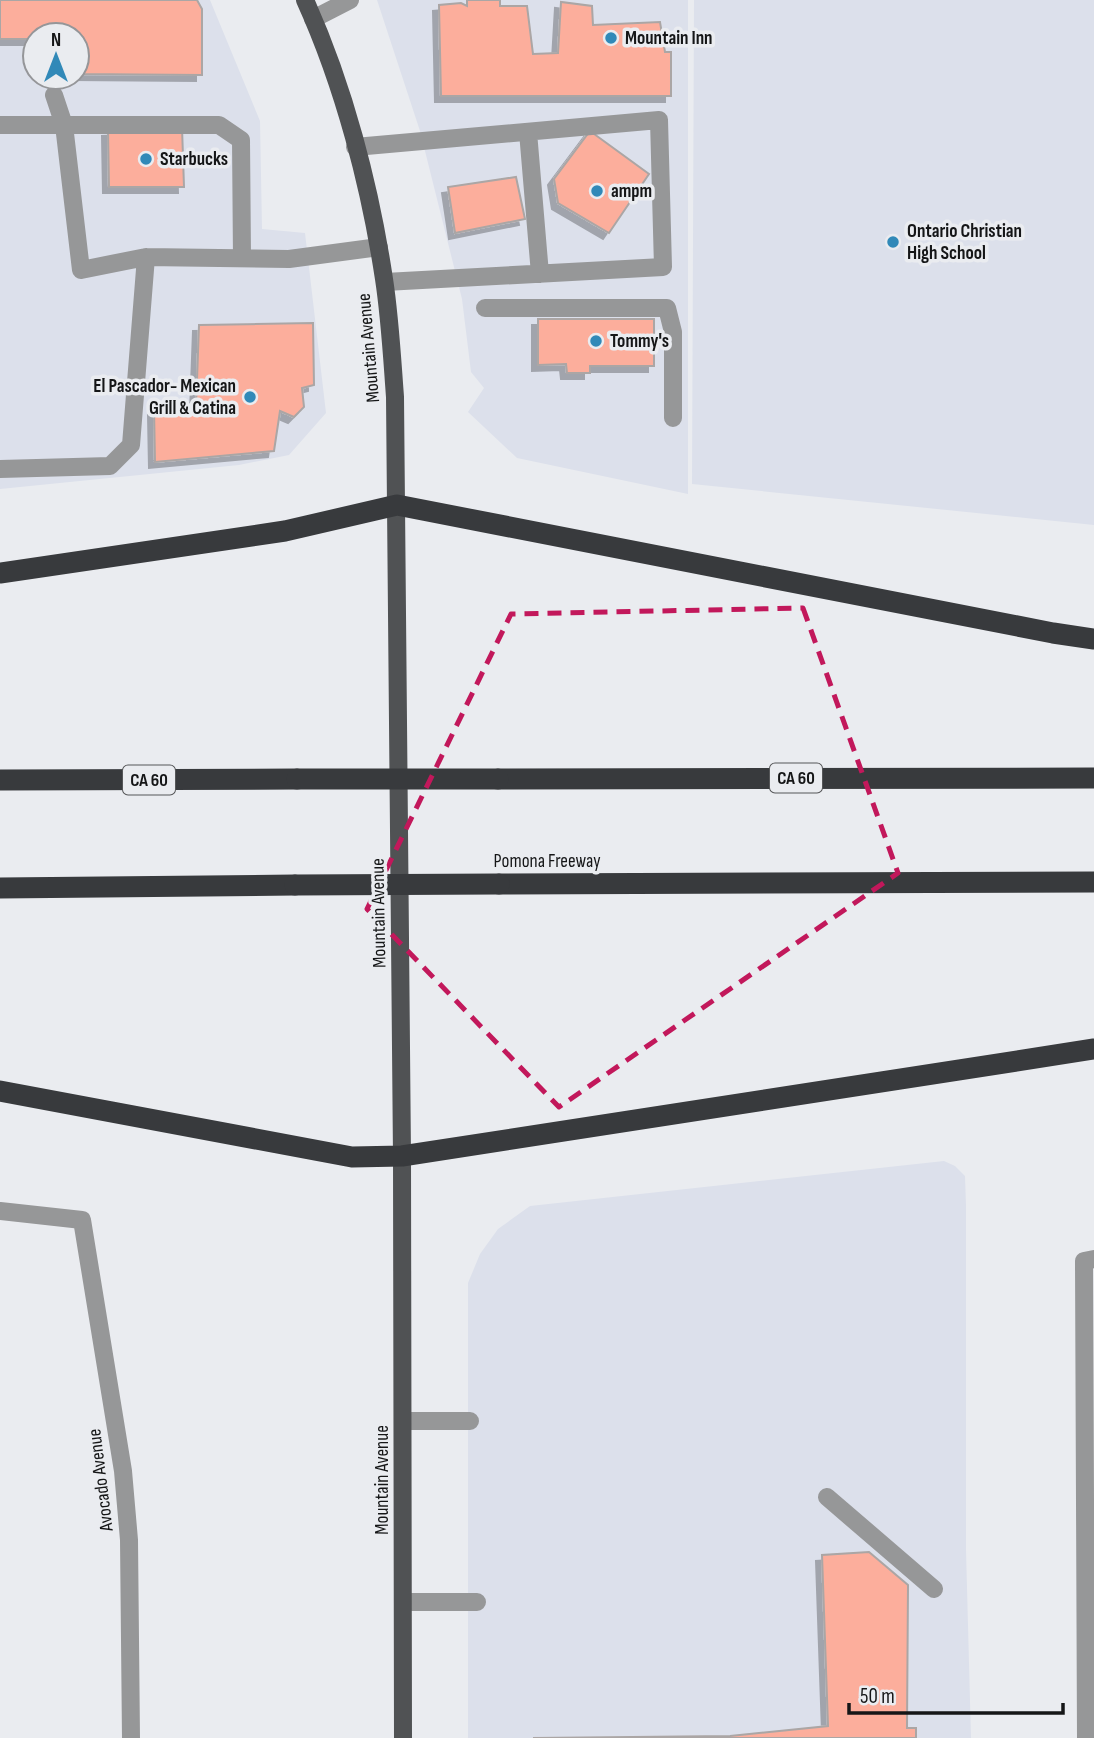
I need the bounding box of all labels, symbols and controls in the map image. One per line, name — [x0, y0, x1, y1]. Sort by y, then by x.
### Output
north arrow — [21, 21, 91, 91]
place label: Mountain Inn — [625, 27, 713, 50]
text: N — [51, 29, 61, 52]
marker: Mountain Inn — [603, 30, 619, 46]
place label: Starbucks — [160, 148, 228, 171]
marker: Starbucks — [138, 151, 154, 167]
place label: ampm — [611, 180, 652, 203]
marker: ampm — [589, 183, 605, 199]
place label: Ontario Christian High School — [907, 220, 1022, 265]
marker: Ontario Christian High School — [885, 234, 901, 250]
street label: Mountain Avenue — [353, 292, 385, 404]
place label: Tommy's — [610, 330, 669, 353]
marker: Tommy's — [588, 333, 604, 349]
place label: El Pascador- Mexican Grill & Catina — [93, 375, 236, 420]
marker: El Pascador- Mexican Grill & Catina — [242, 389, 258, 405]
road number: CA 60 — [770, 764, 822, 792]
road number: CA 60 — [123, 766, 175, 794]
street label: Pomona Freeway — [494, 850, 601, 873]
street label: Mountain Avenue — [367, 858, 391, 968]
street label: Mountain Avenue — [371, 1425, 394, 1535]
street label: Avocado Avenue — [83, 1428, 119, 1533]
scale bar — [849, 1672, 1062, 1716]
text: 50 m — [860, 1684, 895, 1709]

